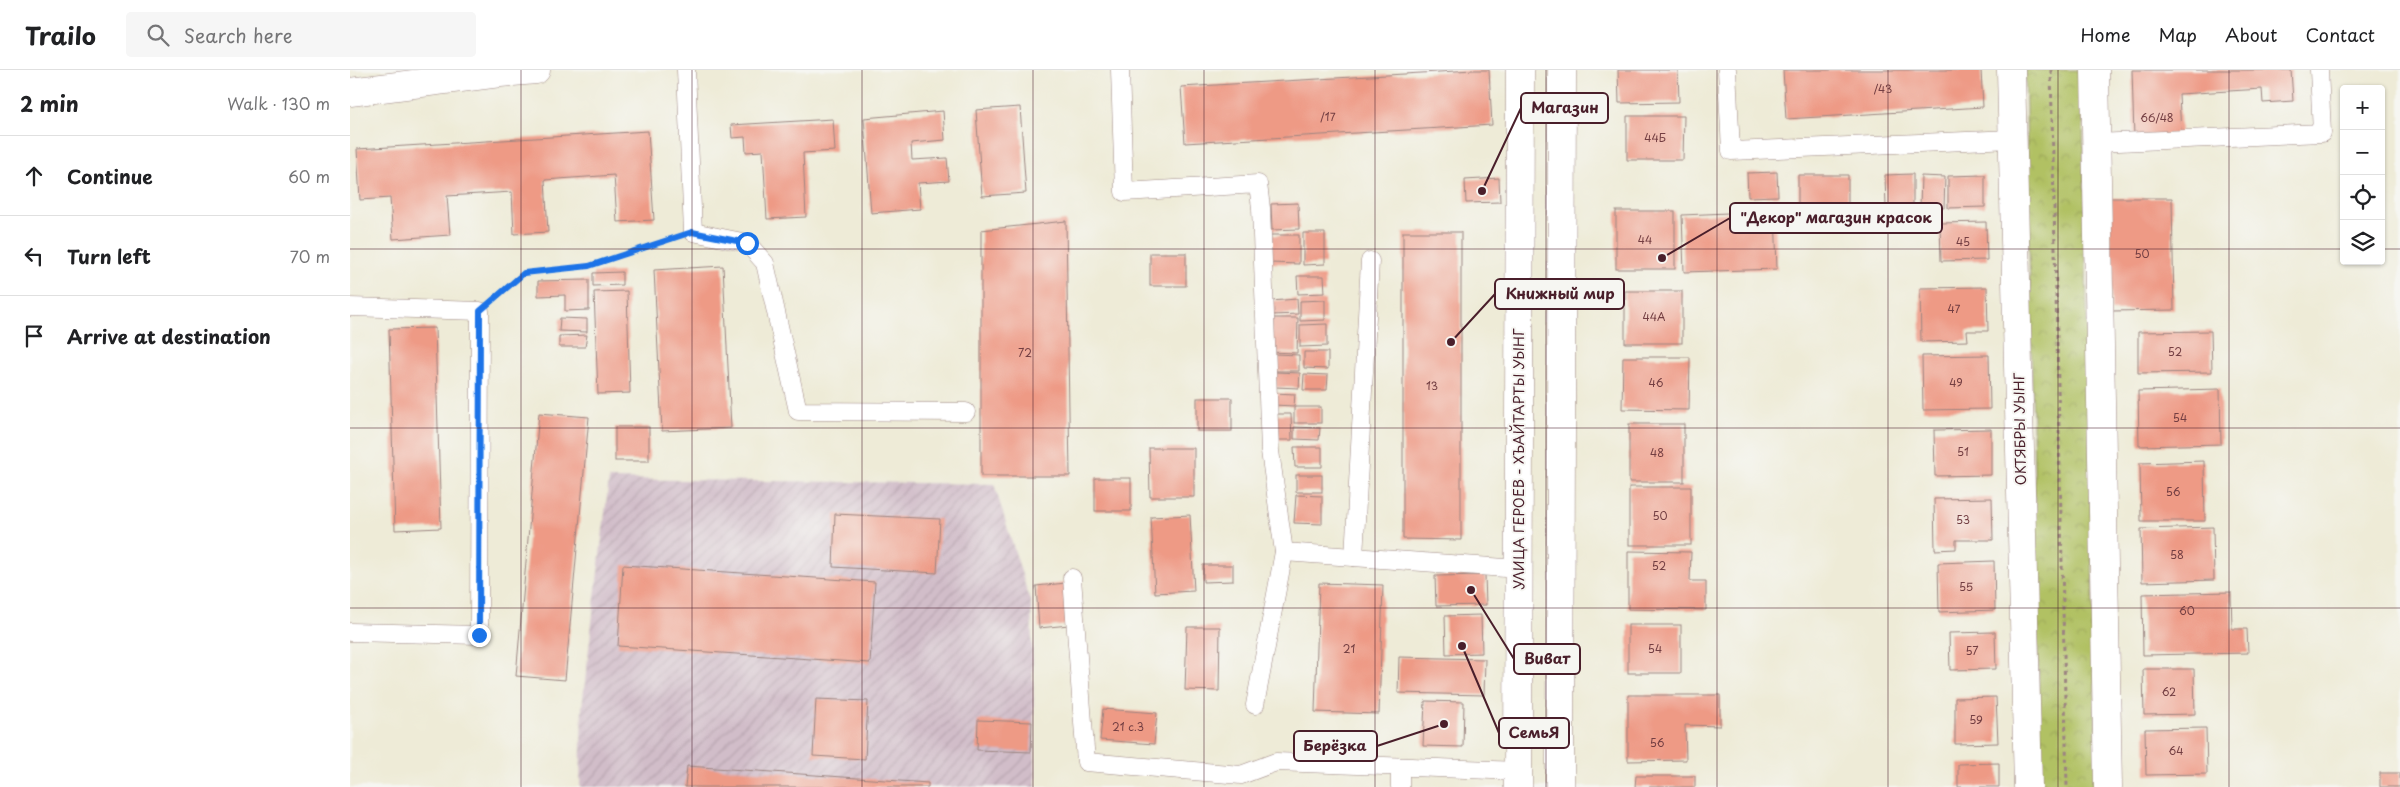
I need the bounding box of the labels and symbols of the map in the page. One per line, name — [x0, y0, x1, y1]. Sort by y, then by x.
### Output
house number: /43 — [1874, 80, 1892, 97]
callout: Магазин — [1521, 93, 1608, 123]
text: Магазин — [1531, 95, 1599, 118]
house number: /17 — [1320, 108, 1336, 125]
house number: 66/48 — [2140, 109, 2174, 126]
house number: 44Б — [1644, 129, 1666, 146]
callout: "Декор" магазин красок — [1730, 203, 1942, 233]
text: "Декор" магазин красок — [1740, 205, 1932, 228]
house number: 44 — [1638, 231, 1652, 248]
route start — [736, 232, 759, 255]
house number: 45 — [1956, 233, 1970, 250]
house number: 50 — [2134, 245, 2150, 262]
callout: Книжный мир — [1495, 279, 1624, 309]
text: Книжный мир — [1505, 281, 1615, 304]
house number: 47 — [1948, 300, 1961, 317]
house number: 44А — [1643, 308, 1666, 325]
street label: УЛИЦА ГЕРОЕВ - ХЪАЙТАРТЫ УЫНГ — [1508, 328, 1529, 590]
house number: 52 — [2168, 343, 2182, 360]
house number: 72 — [1018, 344, 1032, 361]
street label: ОКТЯБРЫ УЫНГ — [2008, 372, 2031, 486]
house number: 46 — [1649, 374, 1664, 391]
house number: 49 — [1949, 374, 1963, 391]
house number: 13 — [1426, 377, 1438, 394]
house number: 54 — [2173, 409, 2187, 426]
house number: 51 — [1957, 443, 1969, 460]
house number: 48 — [1650, 444, 1664, 461]
house number: 56 — [2166, 483, 2181, 500]
house number: 50 — [1652, 507, 1668, 524]
house number: 53 — [1956, 511, 1970, 528]
house number: 58 — [2170, 546, 2184, 563]
house number: 52 — [1652, 557, 1666, 574]
house number: 55 — [1959, 578, 1973, 595]
house number: 60 — [2179, 602, 2195, 619]
route end — [468, 624, 491, 647]
house number: 21 — [1343, 640, 1355, 657]
house number: 54 — [1648, 640, 1662, 657]
house number: 57 — [1965, 642, 1979, 659]
callout: Виват — [1514, 644, 1580, 674]
text: Виват — [1524, 646, 1571, 669]
house number: 62 — [2162, 683, 2176, 700]
house number: 59 — [1969, 711, 1983, 728]
house number: 21 с.3 — [1112, 718, 1144, 735]
callout: СемьЯ — [1499, 718, 1569, 748]
text: СемьЯ — [1509, 720, 1559, 743]
callout: Берёзка — [1294, 731, 1377, 761]
text: Берёзка — [1303, 733, 1367, 756]
house number: 56 — [1650, 734, 1665, 751]
house number: 64 — [2169, 742, 2183, 759]

